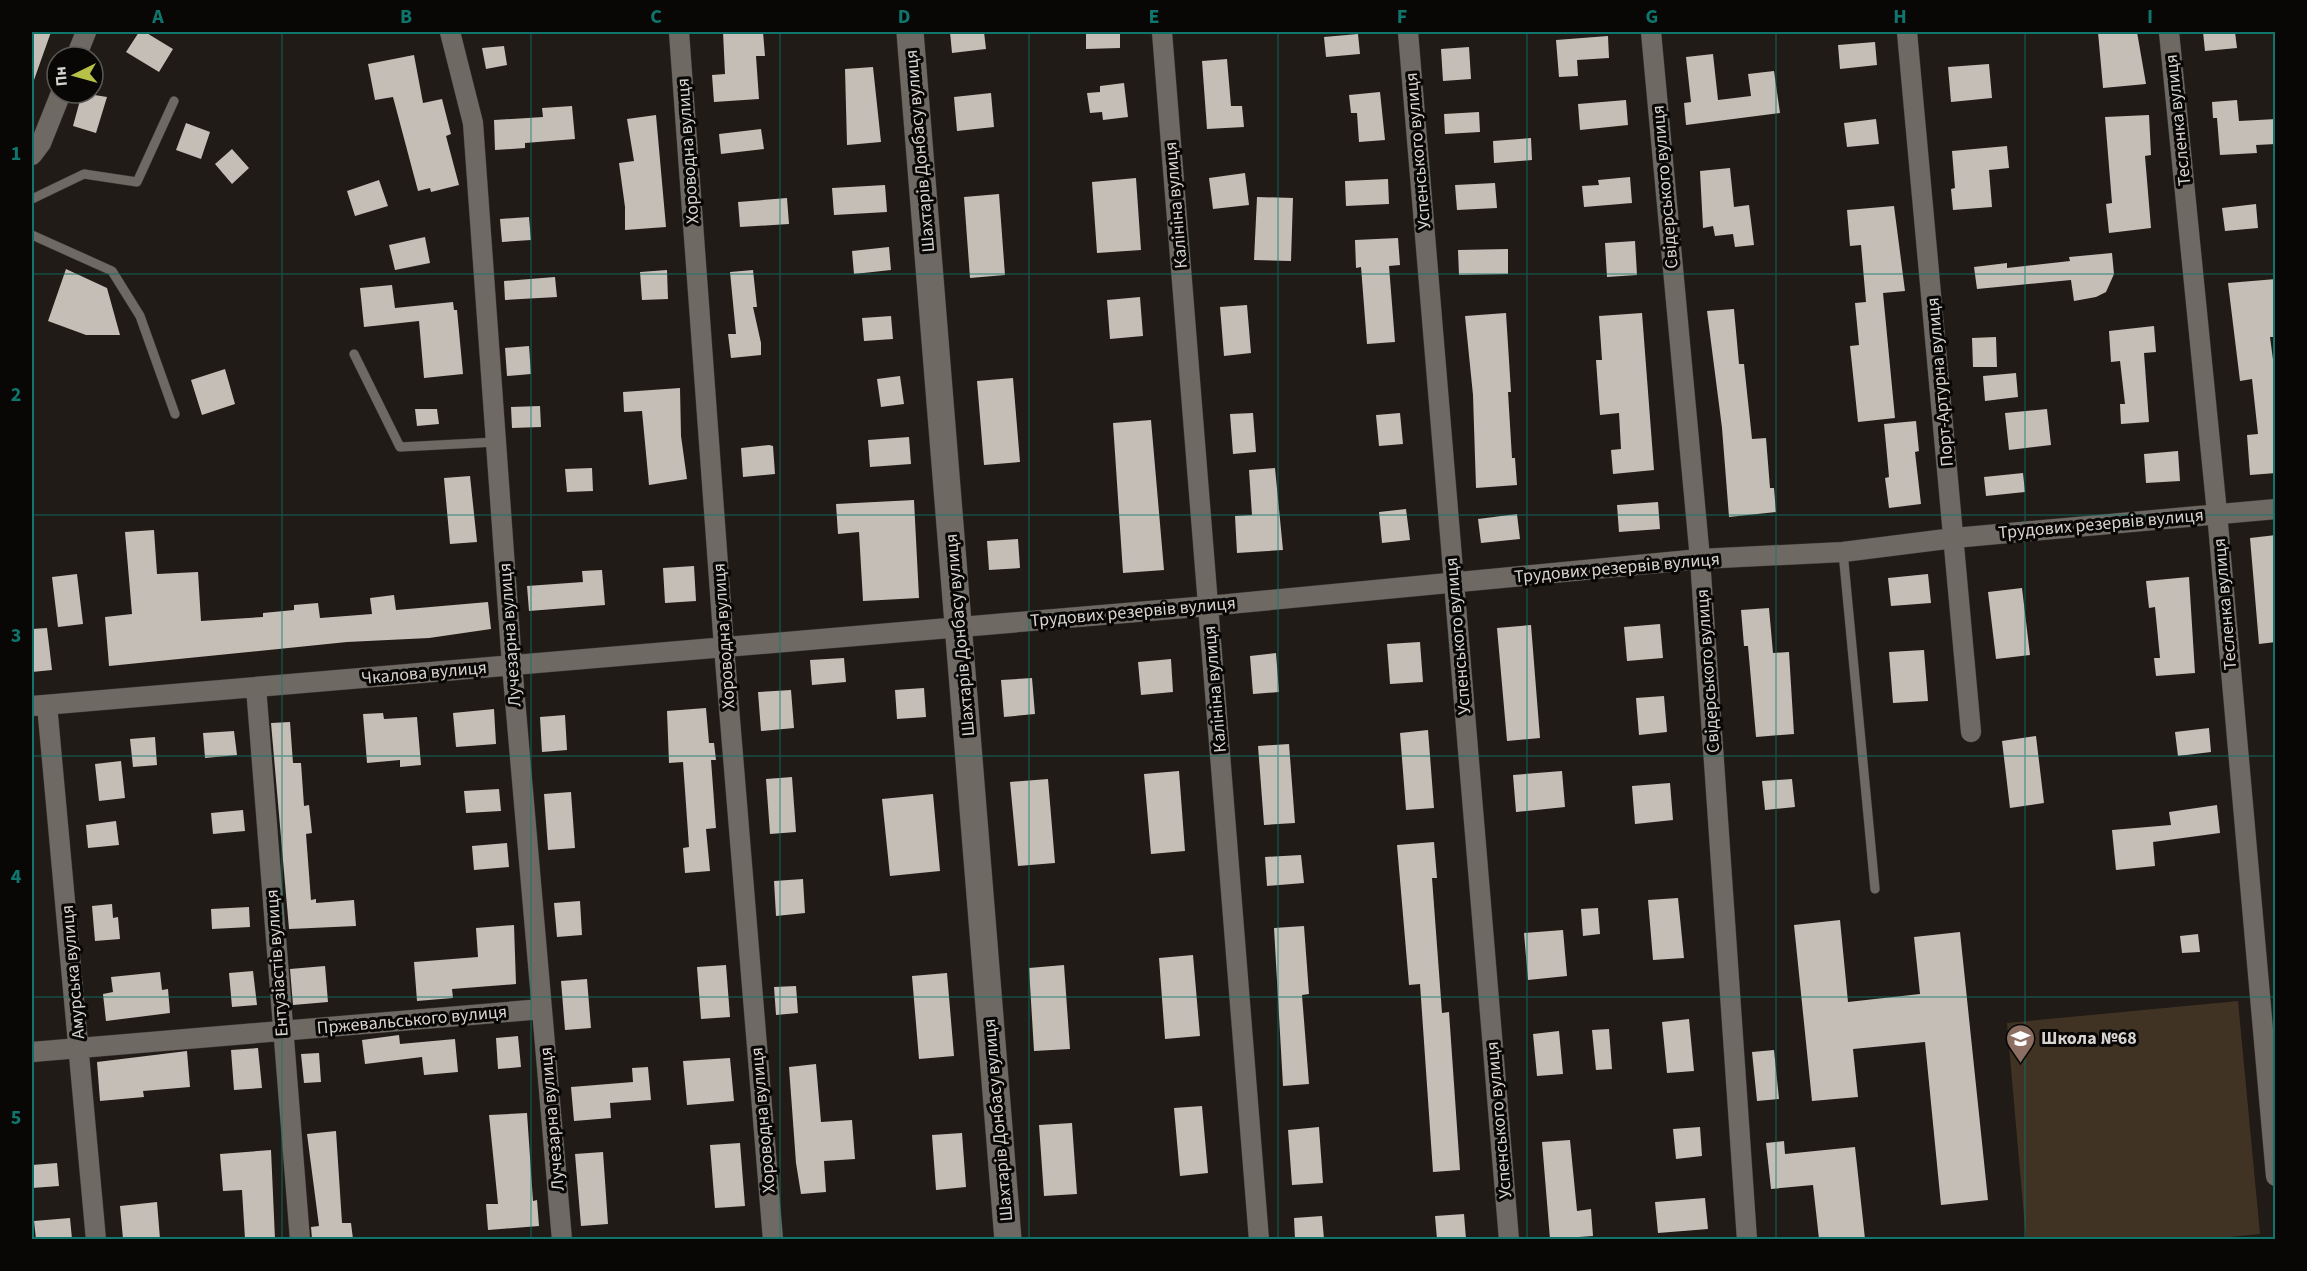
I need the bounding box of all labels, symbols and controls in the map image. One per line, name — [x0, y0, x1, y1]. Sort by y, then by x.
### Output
text: A — [151, 3, 164, 31]
text: B — [400, 3, 412, 31]
text: C — [650, 3, 662, 31]
text: D — [898, 3, 910, 31]
text: E — [1149, 3, 1159, 31]
text: F — [1397, 3, 1407, 31]
text: G — [1646, 3, 1658, 31]
text: H — [1893, 3, 1907, 31]
text: I — [2147, 3, 2153, 31]
north arrow — [45, 45, 105, 105]
street label: Шахтарів Донбасу вулиця — [899, 49, 941, 253]
street label: Тесленка вулиця — [2159, 53, 2197, 187]
text: Пн — [49, 65, 73, 87]
street label: Успенського вулиця — [1399, 71, 1437, 231]
street label: Хороводна вулиця — [670, 77, 706, 225]
street label: Свідерського вулиця — [1645, 104, 1685, 270]
text: 1 — [11, 140, 21, 168]
street label: Калініна вулиця — [1158, 141, 1194, 269]
street label: Порт-Артурна вулиця — [1920, 296, 1960, 468]
text: 2 — [11, 381, 21, 409]
street label: Трудових резервів вулиця — [1997, 503, 2205, 545]
street label: Шахтарів Донбасу вулиця — [939, 533, 981, 737]
street label: Тесленка вулиця — [2207, 537, 2243, 671]
street label: Трудових резервів вулиця — [1513, 547, 1721, 589]
street label: Успенського вулиця — [1439, 556, 1477, 716]
street label: Лучезарна вулиця — [492, 562, 528, 708]
street label: Хороводна вулиця — [706, 562, 742, 710]
street label: Свідерського вулиця — [1690, 588, 1726, 754]
street label: Трудових резервів вулиця — [1029, 591, 1237, 633]
text: 3 — [11, 622, 21, 650]
street label: Калініна вулиця — [1197, 625, 1233, 753]
street label: Чкалова вулиця — [360, 655, 488, 691]
text: 4 — [11, 863, 22, 891]
street label: Ентузіастів вулиця — [259, 888, 295, 1038]
street label: Амурська вулиця — [55, 904, 91, 1040]
street label: Пржевальського вулиця — [316, 999, 508, 1041]
street label: Шахтарів Донбасу вулиця — [977, 1018, 1019, 1222]
school or university icon: Школа №68 — [2004, 1022, 2036, 1064]
place label: Школа №68 — [2041, 1026, 2137, 1051]
street label: Успенського вулиця — [1480, 1040, 1518, 1200]
street label: Лучезарна вулиця — [533, 1046, 571, 1192]
street label: Хороводна вулиця — [744, 1046, 782, 1194]
text: 5 — [11, 1104, 21, 1132]

